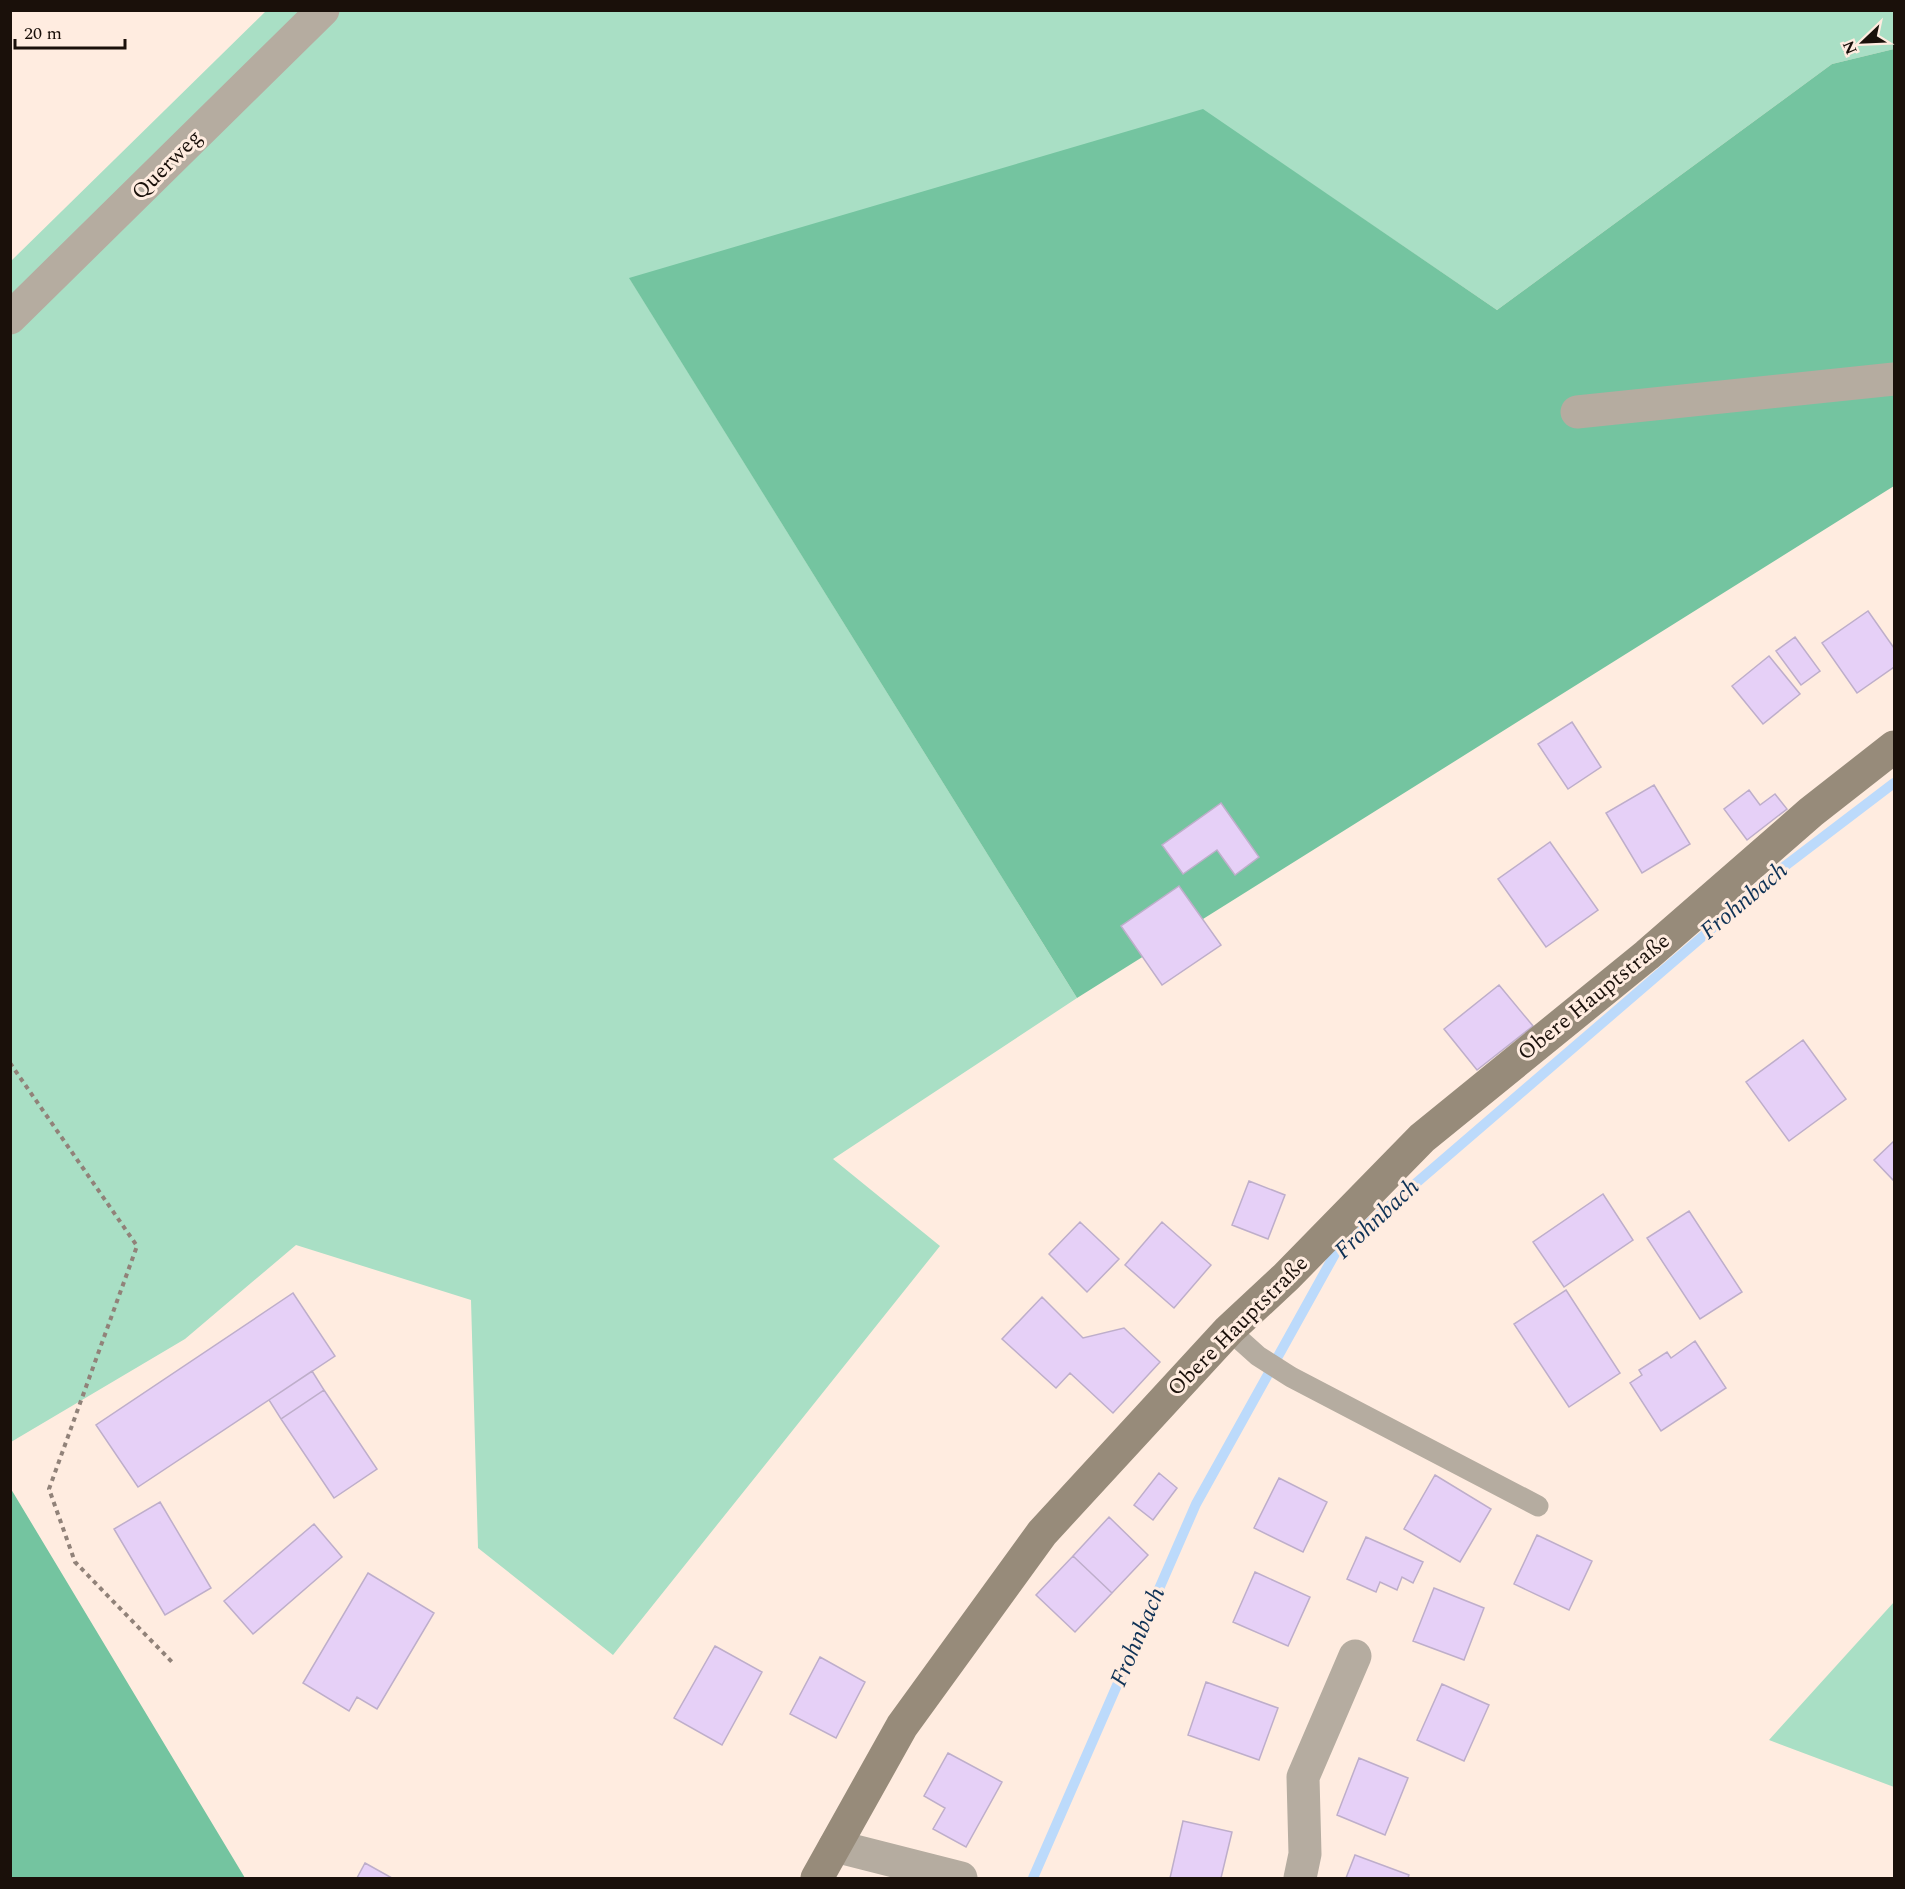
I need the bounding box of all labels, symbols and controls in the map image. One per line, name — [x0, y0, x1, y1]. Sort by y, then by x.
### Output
scale bar — [15, 12, 124, 50]
north arrow — [1833, 12, 1893, 72]
text: 20 m — [24, 20, 62, 47]
text: N — [1837, 37, 1864, 58]
street label: Querweg — [124, 122, 210, 208]
water label: Frohnbach — [1692, 853, 1796, 949]
street label: Obere Hauptstraße — [1511, 925, 1677, 1069]
water label: Frohnbach — [1326, 1170, 1428, 1268]
street label: Obere Hauptstraße — [1160, 1248, 1316, 1404]
water label: Frohnbach — [1101, 1582, 1175, 1692]

